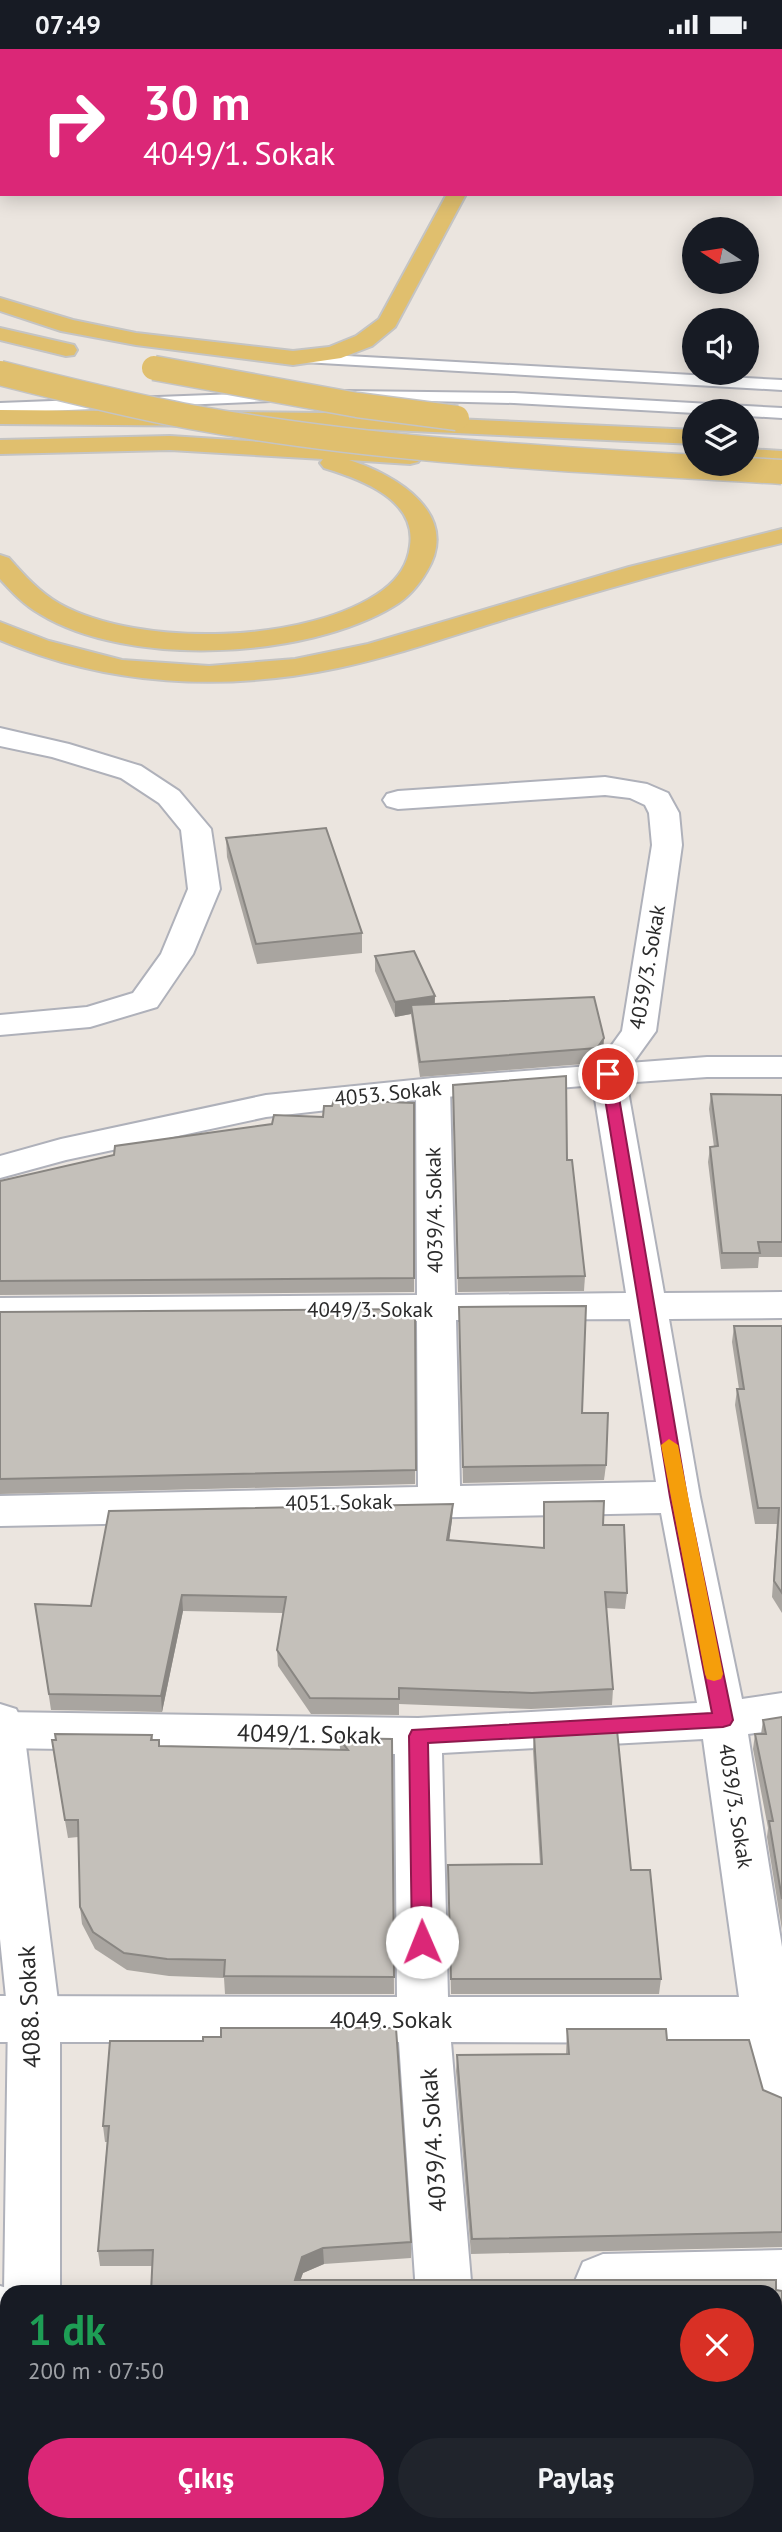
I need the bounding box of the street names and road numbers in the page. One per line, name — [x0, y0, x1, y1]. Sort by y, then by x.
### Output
street label: 4039/3. Sokak — [623, 903, 671, 1031]
street label: 4053. Sokak — [333, 1074, 443, 1112]
street label: 4039/4. Sokak — [419, 1147, 449, 1273]
street label: 4049/3. Sokak — [307, 1296, 433, 1323]
street label: 4051. Sokak — [285, 1488, 393, 1516]
street label: 4049/1. Sokak — [237, 1717, 382, 1751]
street label: 4039/3. Sokak — [713, 1742, 759, 1870]
street label: 4088. Sokak — [10, 1945, 48, 2069]
street label: 4049. Sokak — [330, 2004, 453, 2035]
street label: 4039/4. Sokak — [412, 2067, 453, 2213]

